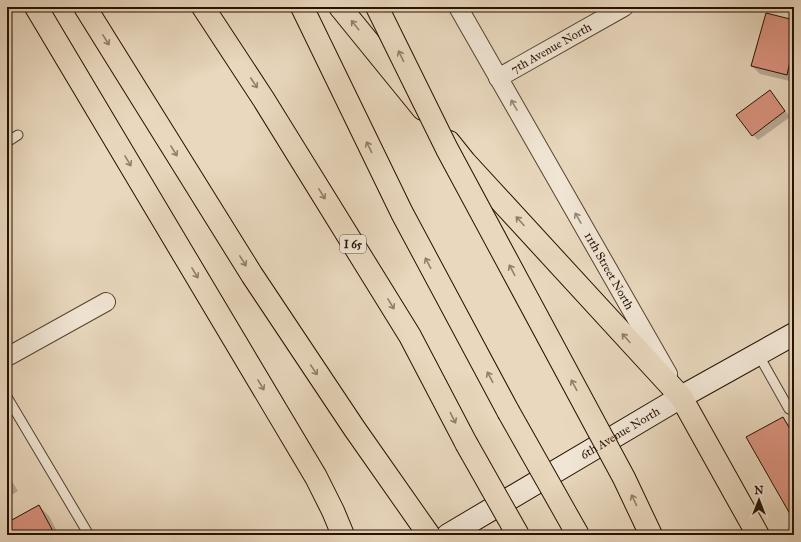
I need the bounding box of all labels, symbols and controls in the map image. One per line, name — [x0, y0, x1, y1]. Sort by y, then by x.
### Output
one-way arrow — [350, 20, 359, 31]
street label: 7th Avenue North — [508, 20, 594, 76]
one-way arrow — [102, 34, 110, 46]
one-way arrow — [397, 50, 404, 62]
one-way arrow — [250, 77, 258, 88]
one-way arrow — [509, 99, 517, 111]
one-way arrow — [365, 141, 373, 153]
one-way arrow — [170, 145, 178, 157]
one-way arrow — [125, 155, 133, 167]
one-way arrow — [319, 188, 327, 200]
one-way arrow — [573, 212, 581, 224]
one-way arrow — [515, 216, 524, 226]
street label: 11th Street North — [581, 230, 637, 312]
road number: I 65 — [340, 235, 366, 253]
one-way arrow — [239, 255, 247, 267]
one-way arrow — [424, 257, 432, 269]
one-way arrow — [508, 264, 516, 276]
one-way arrow — [191, 267, 199, 279]
one-way arrow — [387, 298, 395, 310]
one-way arrow — [622, 333, 631, 343]
one-way arrow — [310, 364, 318, 375]
one-way arrow — [485, 371, 493, 383]
one-way arrow — [258, 379, 266, 391]
one-way arrow — [570, 379, 577, 391]
street label: 6th Avenue North — [578, 404, 663, 462]
one-way arrow — [450, 412, 457, 424]
north arrow — [739, 480, 779, 520]
text: N — [754, 484, 764, 497]
one-way arrow — [630, 494, 637, 506]

